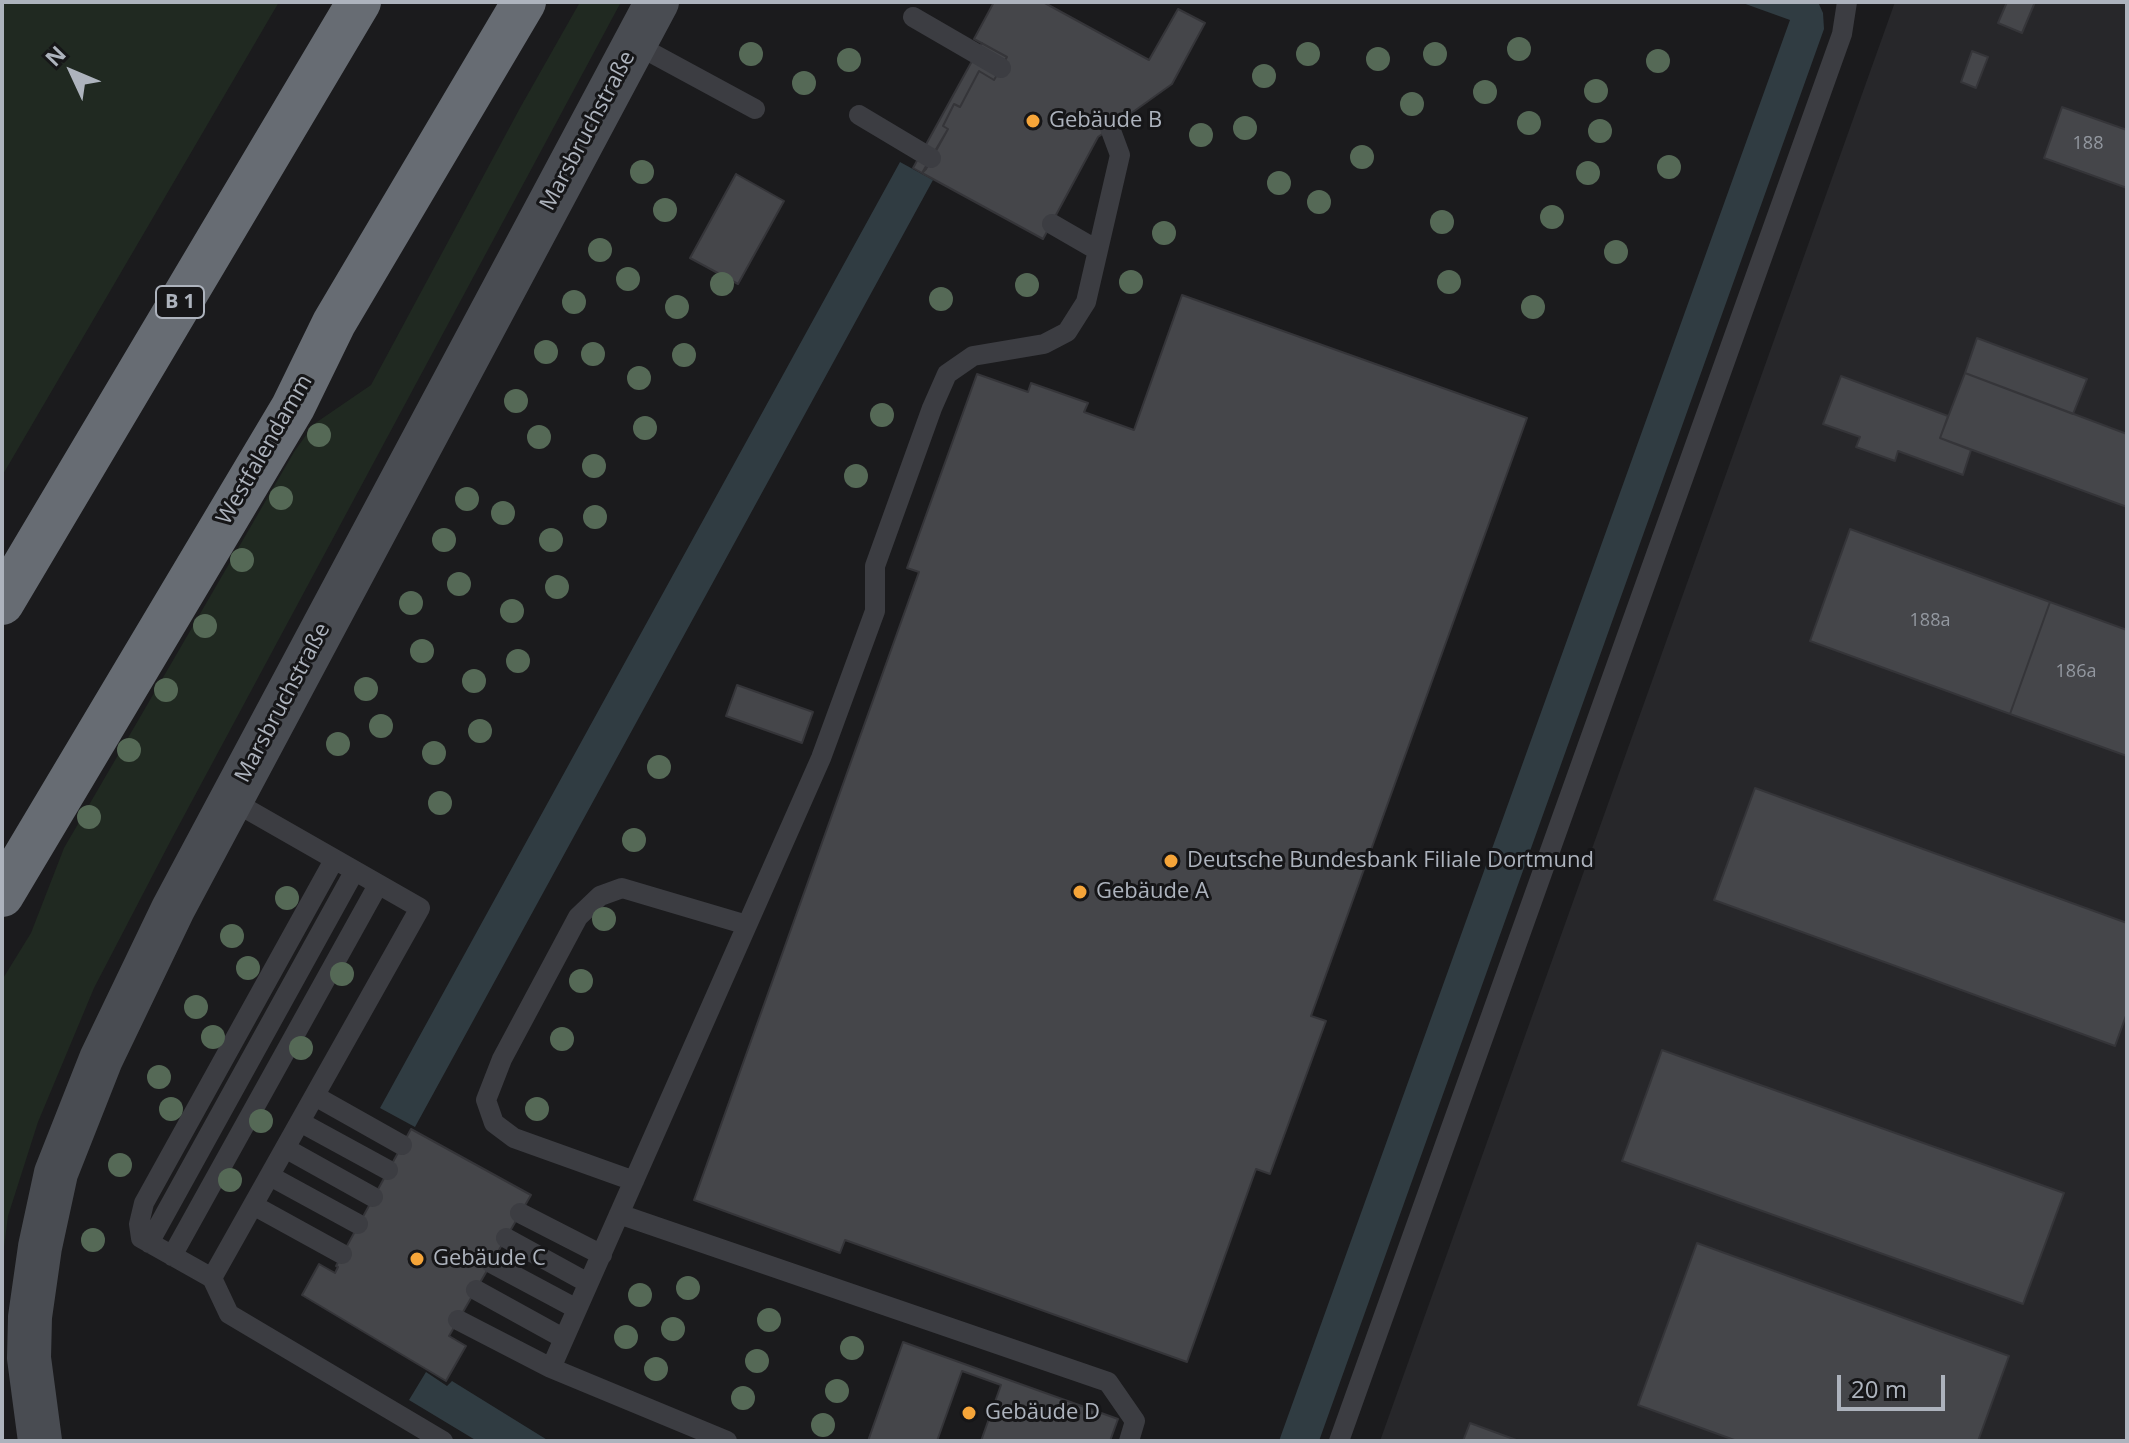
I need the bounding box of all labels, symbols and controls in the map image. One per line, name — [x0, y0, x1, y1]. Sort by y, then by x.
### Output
north arrow — [32, 32, 112, 112]
text: N — [38, 38, 72, 72]
street label: Marsbruchstraße — [535, 47, 641, 215]
place label: Gebäude B — [1049, 108, 1162, 134]
marker: Gebäude B — [1024, 112, 1042, 130]
house number: 188 — [2073, 133, 2103, 155]
road number: B 1 — [156, 286, 204, 318]
street label: Westfalendamm — [211, 370, 319, 530]
house number: 188a — [1910, 610, 1950, 632]
street label: Marsbruchstraße — [230, 619, 336, 787]
house number: 186a — [2056, 661, 2096, 683]
place label: Deutsche Bundesbank Filiale Dortmund — [1187, 848, 1594, 874]
marker: Deutsche Bundesbank Filiale Dortmund — [1162, 852, 1180, 870]
place label: Gebäude A — [1096, 879, 1209, 905]
marker: Gebäude A — [1071, 883, 1089, 901]
place label: Gebäude C — [433, 1246, 546, 1272]
marker: Gebäude C — [408, 1250, 426, 1268]
scale bar — [1841, 1359, 1949, 1409]
text: 20 m — [1851, 1372, 1907, 1405]
place label: Gebäude D — [985, 1400, 1100, 1426]
marker: Gebäude D — [960, 1404, 978, 1422]

